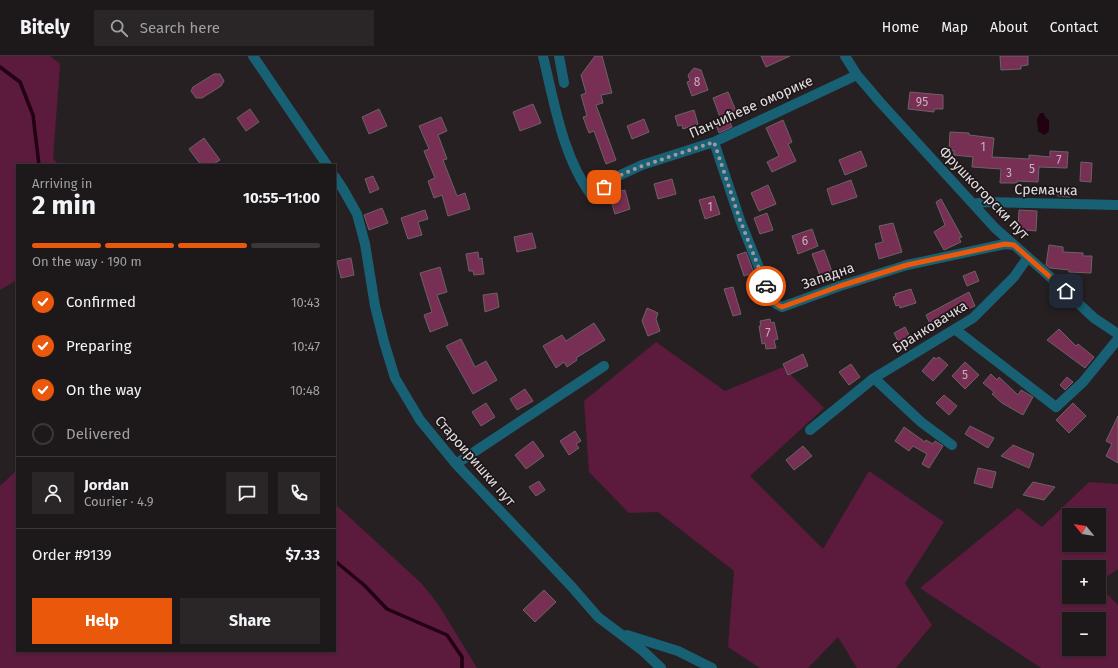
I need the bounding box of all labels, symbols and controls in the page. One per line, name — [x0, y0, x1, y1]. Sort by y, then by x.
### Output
search box — [94, 10, 374, 46]
text: Bitely — [20, 16, 70, 39]
icon: search — [108, 17, 130, 39]
text: Search here — [140, 19, 220, 37]
text: Home — [882, 19, 919, 36]
text: Map — [941, 19, 968, 36]
text: About — [990, 19, 1028, 36]
text: Contact — [1050, 19, 1098, 36]
street label: Панчићеве оморике — [686, 72, 816, 142]
house number: 8 — [694, 75, 701, 89]
house number: 95 — [916, 95, 928, 109]
house number: 1 — [980, 140, 986, 154]
street label: Фрушкогорски пут — [935, 143, 1033, 244]
house number: 7 — [1056, 153, 1062, 167]
house number: 5 — [1029, 162, 1035, 176]
house number: 3 — [1006, 166, 1012, 180]
pin — [587, 170, 621, 204]
text: Arriving in — [32, 176, 92, 191]
icon: bag — [593, 176, 615, 198]
street label: Сремачка — [1014, 181, 1078, 199]
text: 10:55–11:00 — [243, 189, 320, 207]
text: 2 min — [32, 190, 96, 221]
house number: 1 — [707, 200, 713, 214]
house number: 6 — [802, 234, 808, 248]
text: On the way · 190 m — [32, 254, 142, 269]
street label: Западна — [799, 259, 857, 293]
courier — [746, 266, 786, 306]
pin — [1049, 274, 1083, 308]
icon: car — [755, 275, 777, 297]
icon: home — [1055, 280, 1077, 302]
icon: check — [32, 291, 54, 313]
text: Confirmed — [66, 293, 136, 311]
text: 10:43 — [291, 295, 320, 310]
street label: Бранковачка — [889, 297, 971, 357]
house number: 7 — [765, 326, 771, 340]
icon: check — [32, 335, 54, 357]
text: Preparing — [66, 337, 131, 355]
text: 10:47 — [292, 339, 320, 354]
house number: 5 — [962, 368, 968, 382]
icon: check — [32, 379, 54, 401]
text: On the way — [66, 381, 141, 399]
text: 10:48 — [290, 383, 320, 398]
street label: Староиришки пут — [431, 412, 519, 510]
text: Delivered — [66, 425, 130, 443]
button: person — [32, 472, 74, 514]
button: chat — [226, 472, 268, 514]
button: phone — [278, 472, 320, 514]
text: Jordan — [84, 476, 129, 494]
text: Courier · 4.9 — [84, 494, 154, 509]
north arrow — [1062, 508, 1106, 552]
map controls — [1062, 508, 1106, 656]
text: Order #9139 — [32, 546, 112, 564]
text: $7.33 — [286, 546, 320, 564]
button: + — [1062, 560, 1106, 604]
button: Help — [32, 598, 172, 644]
button: Share — [180, 598, 320, 644]
button: − — [1062, 612, 1106, 656]

